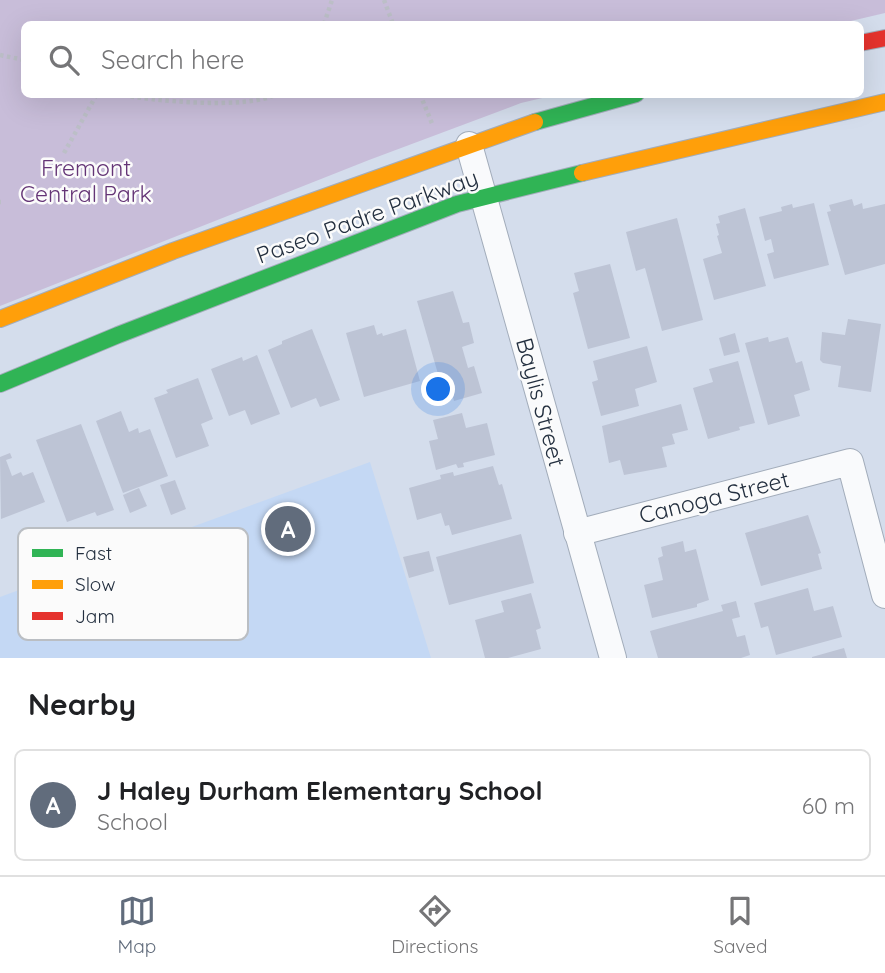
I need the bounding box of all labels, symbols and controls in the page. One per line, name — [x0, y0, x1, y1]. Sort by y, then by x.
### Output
search box — [21, 21, 864, 98]
icon: search — [45, 41, 83, 79]
text: Search here — [101, 43, 245, 76]
park label: Fremont Central Park — [20, 153, 152, 208]
street label: Paseo Padre Parkway — [252, 162, 482, 270]
street label: Baylis Street — [510, 334, 572, 470]
your location — [421, 372, 455, 406]
street label: Canoga Street — [636, 464, 792, 530]
pin: A — [265, 503, 311, 555]
legend — [18, 528, 248, 640]
text: Fast — [75, 541, 112, 565]
text: Slow — [75, 572, 116, 596]
text: Jam — [75, 604, 115, 628]
text: Nearby — [28, 685, 136, 723]
text: J Haley Durham Elementary School — [97, 774, 542, 807]
text: A — [46, 791, 60, 820]
text: 60 m — [802, 791, 855, 820]
text: School — [97, 807, 168, 836]
tab: Map — [118, 892, 156, 958]
tab: Directions — [391, 892, 478, 958]
tab: Saved — [713, 892, 768, 958]

